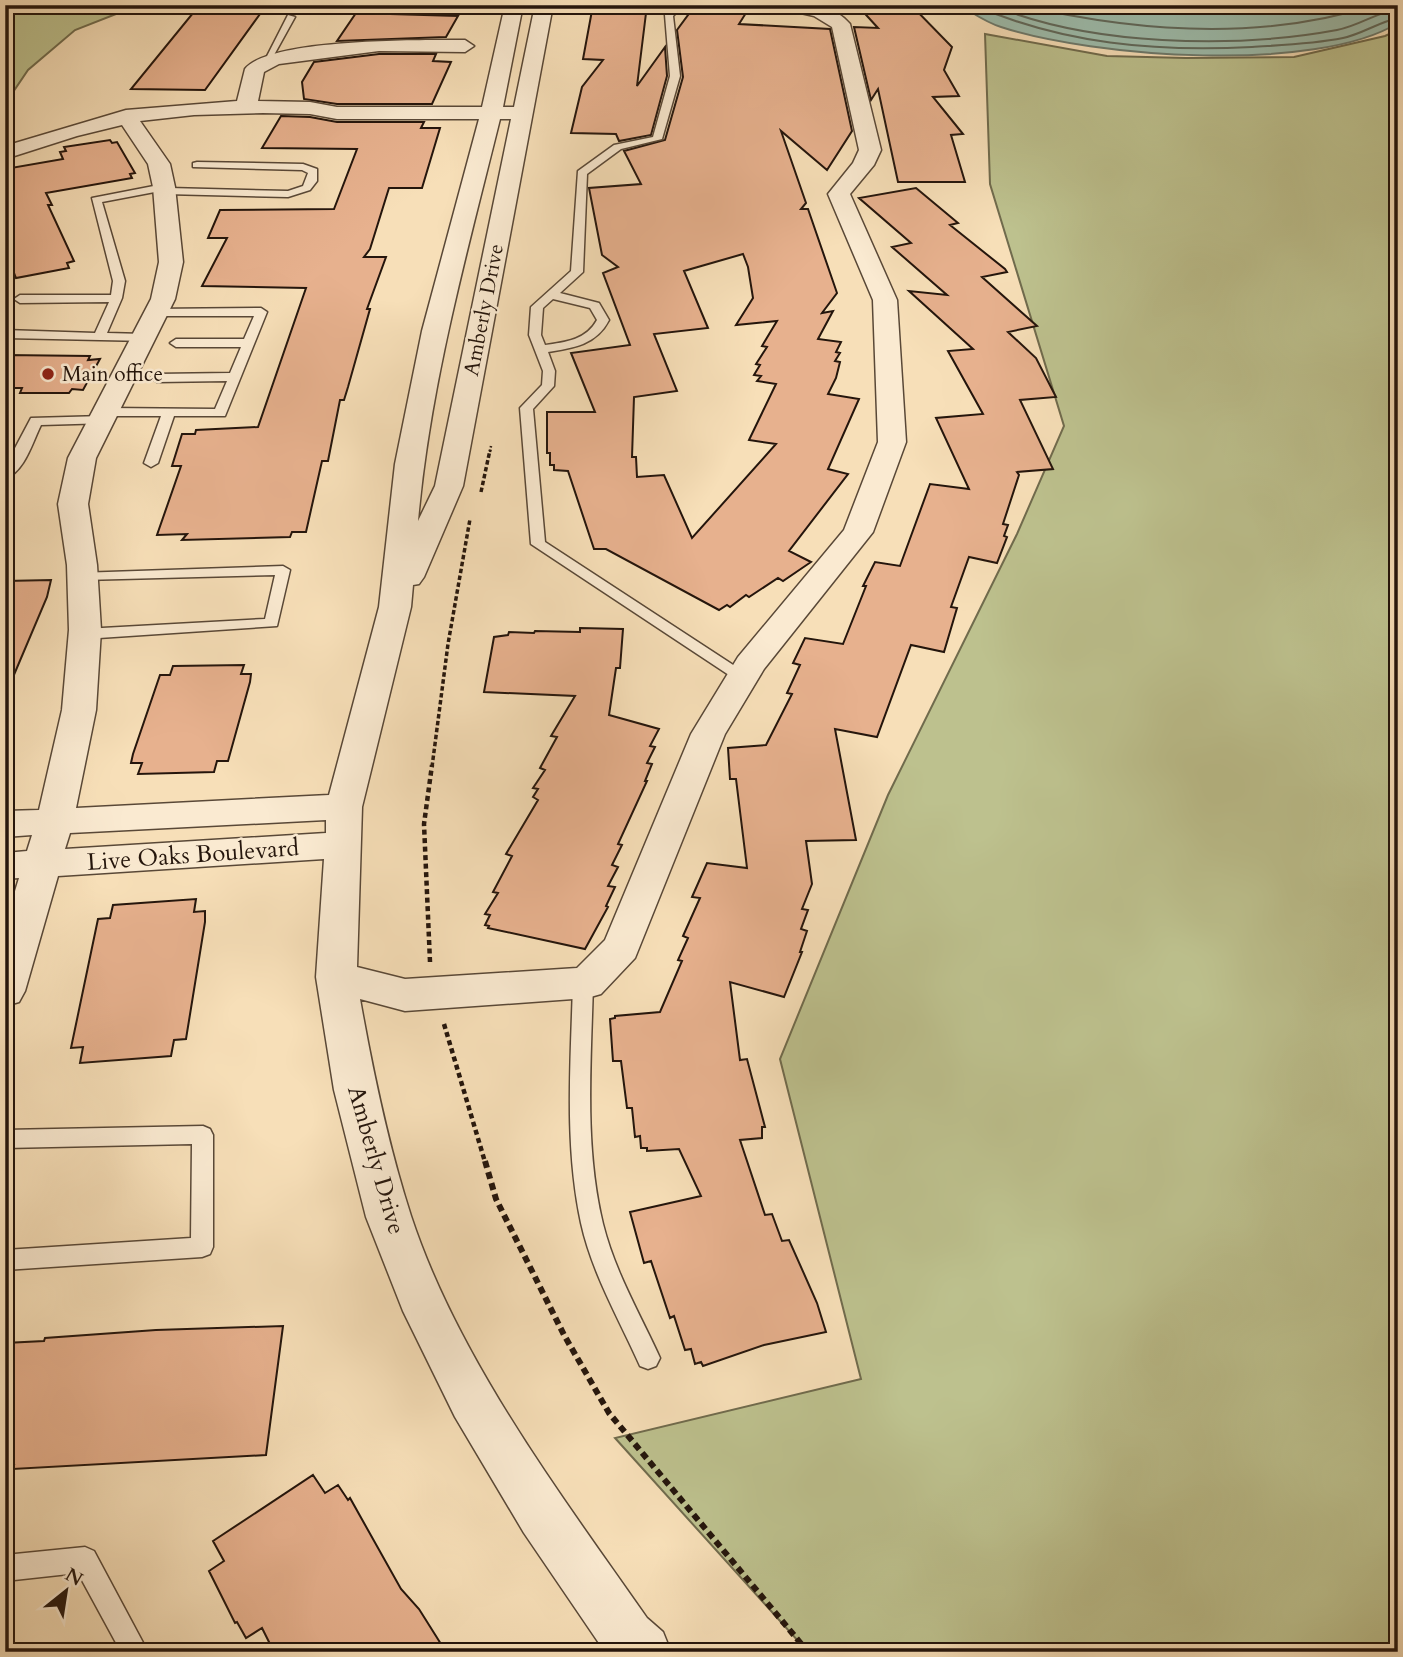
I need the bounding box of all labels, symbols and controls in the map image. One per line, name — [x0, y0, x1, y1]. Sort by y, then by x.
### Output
street label: Amberly Drive — [457, 241, 511, 379]
place label: Main office — [62, 360, 163, 389]
marker: Main office — [40, 366, 56, 382]
street label: Live Oaks Boulevard — [86, 831, 300, 879]
street label: Amberly Drive — [339, 1082, 413, 1238]
north arrow — [32, 1556, 102, 1626]
text: N — [60, 1562, 88, 1593]

